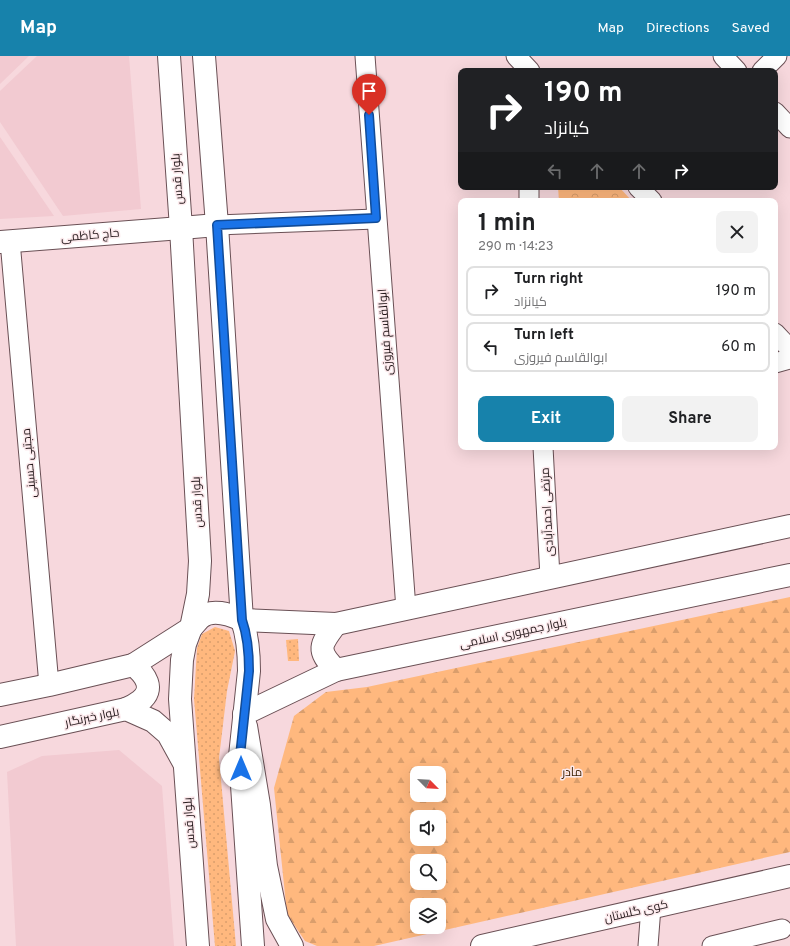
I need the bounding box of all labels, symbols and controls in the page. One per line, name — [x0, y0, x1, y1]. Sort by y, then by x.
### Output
text: Map — [20, 16, 57, 40]
text: Map — [598, 20, 624, 37]
text: Directions — [646, 20, 710, 37]
text: Saved — [732, 20, 770, 37]
pin — [352, 74, 386, 115]
text: 190 m — [544, 76, 622, 112]
icon: arrive — [358, 80, 380, 102]
icon: right — [478, 84, 530, 136]
text: کیانزاد — [544, 118, 590, 141]
street label: بلوار قدس — [168, 153, 188, 205]
icon: left — [544, 160, 566, 182]
icon: ahead — [586, 160, 608, 182]
icon: ahead — [628, 160, 650, 182]
icon: right — [670, 160, 692, 182]
text: 1 min — [478, 209, 536, 239]
button: close — [716, 211, 758, 253]
street label: حاج کاظمی — [60, 225, 120, 247]
text: 290 m · 14:23 — [478, 239, 554, 255]
text: Turn right — [514, 270, 583, 289]
icon: right — [480, 280, 502, 302]
text: 190 m — [716, 282, 756, 301]
street label: ابوالقاسم فیروزی — [375, 288, 397, 376]
text: کیانزاد — [514, 295, 547, 311]
text: Turn left — [514, 326, 574, 345]
icon: left — [480, 336, 502, 358]
text: 60 m — [721, 338, 756, 357]
text: ابوالقاسم فیروزی — [514, 351, 608, 367]
button: Exit — [478, 396, 614, 442]
button: Share — [622, 396, 758, 442]
street label: مجتبی حسینی — [19, 427, 41, 499]
street label: مرتضی احمدآبادی — [538, 467, 558, 557]
street label: بلوار قدس — [189, 476, 207, 528]
street label: بلوار جمهوری اسلامی — [458, 615, 568, 653]
street label: بلوار خبرنگار — [63, 704, 121, 732]
position arrow — [220, 748, 262, 790]
park label: مادر — [561, 765, 582, 781]
north arrow — [410, 766, 446, 802]
map controls — [410, 766, 446, 934]
street label: بلوار قدس — [180, 797, 200, 849]
button: sound — [410, 810, 446, 846]
button: search — [410, 854, 446, 890]
street label: کوی گلستان — [603, 897, 670, 927]
button: layers — [410, 898, 446, 934]

